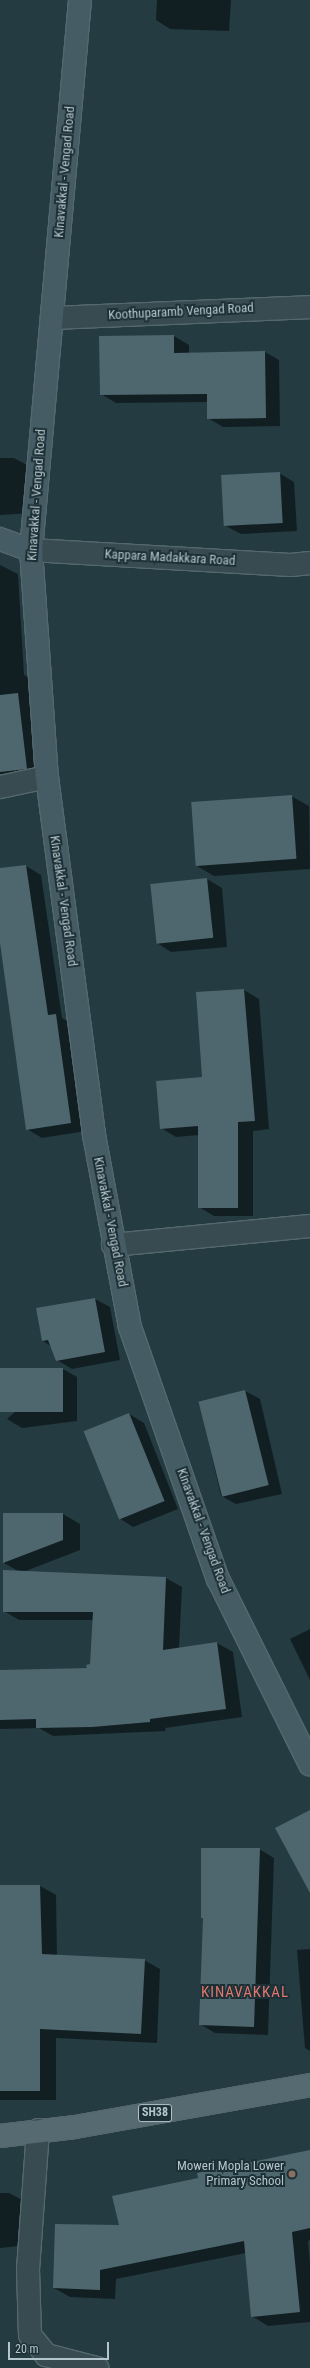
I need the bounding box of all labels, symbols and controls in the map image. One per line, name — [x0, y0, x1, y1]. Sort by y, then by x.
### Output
street label: Kinavakkal - Vengad Road — [51, 106, 79, 238]
street label: Koothuparamb Vengad Road — [108, 300, 254, 324]
street label: Kinavakkal - Vengad Road — [25, 429, 49, 561]
street label: Kappara Madakkara Road — [104, 547, 236, 569]
street label: Kinavakkal - Vengad Road — [46, 835, 80, 967]
street label: Kinavakkal - Vengad Road — [90, 1156, 130, 1288]
street label: Kinavakkal - Vengad Road — [173, 1466, 233, 1596]
district label: KINAVAKKAL — [201, 1984, 289, 2002]
road number: SH38 — [138, 2103, 172, 2123]
place label: Moweri Mopla Lower Primary School — [177, 2159, 284, 2190]
marker: Moweri Mopla Lower Primary School — [287, 2169, 297, 2179]
scale bar — [10, 2334, 111, 2360]
text: 20 m — [15, 2342, 39, 2356]

